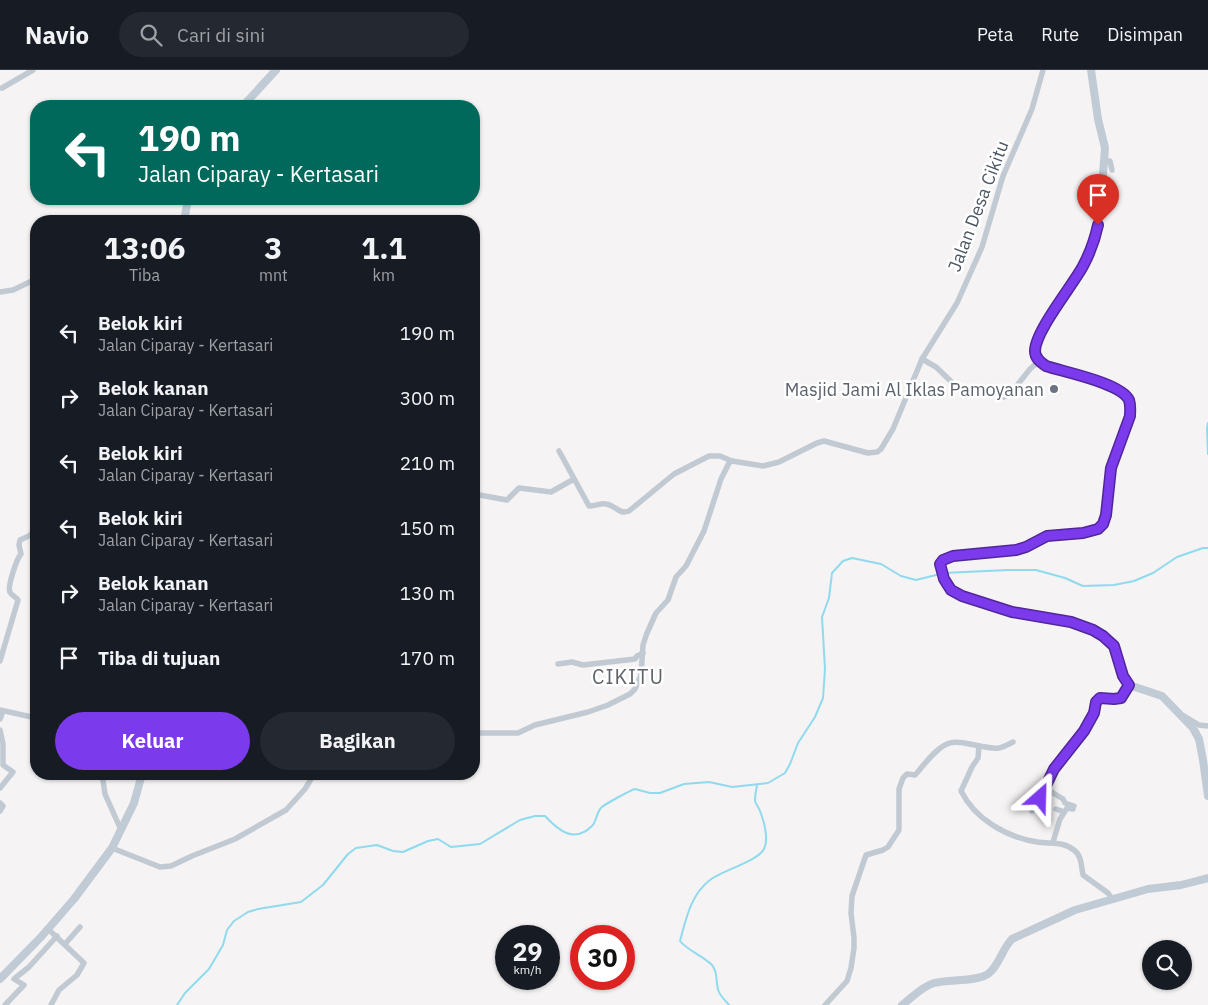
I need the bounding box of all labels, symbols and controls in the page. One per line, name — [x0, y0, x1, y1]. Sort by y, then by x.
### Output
search box — [119, 12, 469, 57]
text: Navio — [25, 19, 89, 51]
icon: search — [137, 21, 165, 49]
text: Cari di sini — [177, 23, 265, 47]
text: Peta — [977, 23, 1013, 46]
text: Rute — [1041, 23, 1079, 46]
text: Disimpan — [1107, 23, 1183, 46]
text: 190 m — [138, 115, 241, 161]
icon: left — [55, 120, 120, 185]
street label: Jalan Desa Cikitu — [942, 137, 1014, 275]
text: Jalan Ciparay - Kertasari — [138, 159, 379, 188]
pin — [1077, 174, 1119, 225]
icon: arrive — [1084, 181, 1112, 209]
text: 13:06 — [104, 228, 185, 267]
text: 3 — [264, 228, 282, 267]
text: 1.1 — [361, 228, 406, 267]
text: Tiba — [129, 265, 160, 285]
text: mnt — [259, 265, 288, 285]
text: km — [373, 265, 395, 285]
text: Belok kiri — [98, 311, 183, 335]
icon: left — [55, 319, 83, 347]
text: 190 m — [400, 321, 455, 345]
text: Jalan Ciparay - Kertasari — [98, 335, 273, 355]
text: Belok kanan — [98, 376, 209, 400]
place label: Masjid Jami Al Iklas Pamoyanan — [785, 378, 1044, 401]
marker: Masjid Jami Al Iklas Pamoyanan — [1048, 383, 1060, 395]
icon: right — [55, 384, 83, 412]
text: 300 m — [400, 386, 455, 410]
text: Jalan Ciparay - Kertasari — [98, 400, 273, 420]
text: Belok kiri — [98, 441, 183, 465]
icon: left — [55, 449, 83, 477]
text: 210 m — [400, 451, 455, 475]
text: Jalan Ciparay - Kertasari — [98, 465, 273, 485]
text: Belok kiri — [98, 506, 183, 530]
icon: left — [55, 514, 83, 542]
text: 150 m — [400, 516, 455, 540]
text: Jalan Ciparay - Kertasari — [98, 530, 273, 550]
text: Belok kanan — [98, 571, 209, 595]
icon: right — [55, 579, 83, 607]
text: 130 m — [400, 581, 455, 605]
text: Jalan Ciparay - Kertasari — [98, 595, 273, 615]
icon: arrive — [55, 644, 83, 672]
text: Tiba di tujuan — [98, 646, 220, 670]
text: 170 m — [400, 646, 455, 670]
district label: CIKITU — [592, 663, 664, 690]
button: Keluar — [55, 712, 250, 770]
button: Bagikan — [260, 712, 455, 770]
position arrow — [1013, 771, 1065, 823]
speed limit sign: 30 — [570, 925, 635, 990]
text: 29 — [512, 935, 543, 968]
map controls — [1142, 940, 1192, 990]
button: search — [1142, 940, 1192, 990]
text: km/h — [513, 962, 542, 977]

